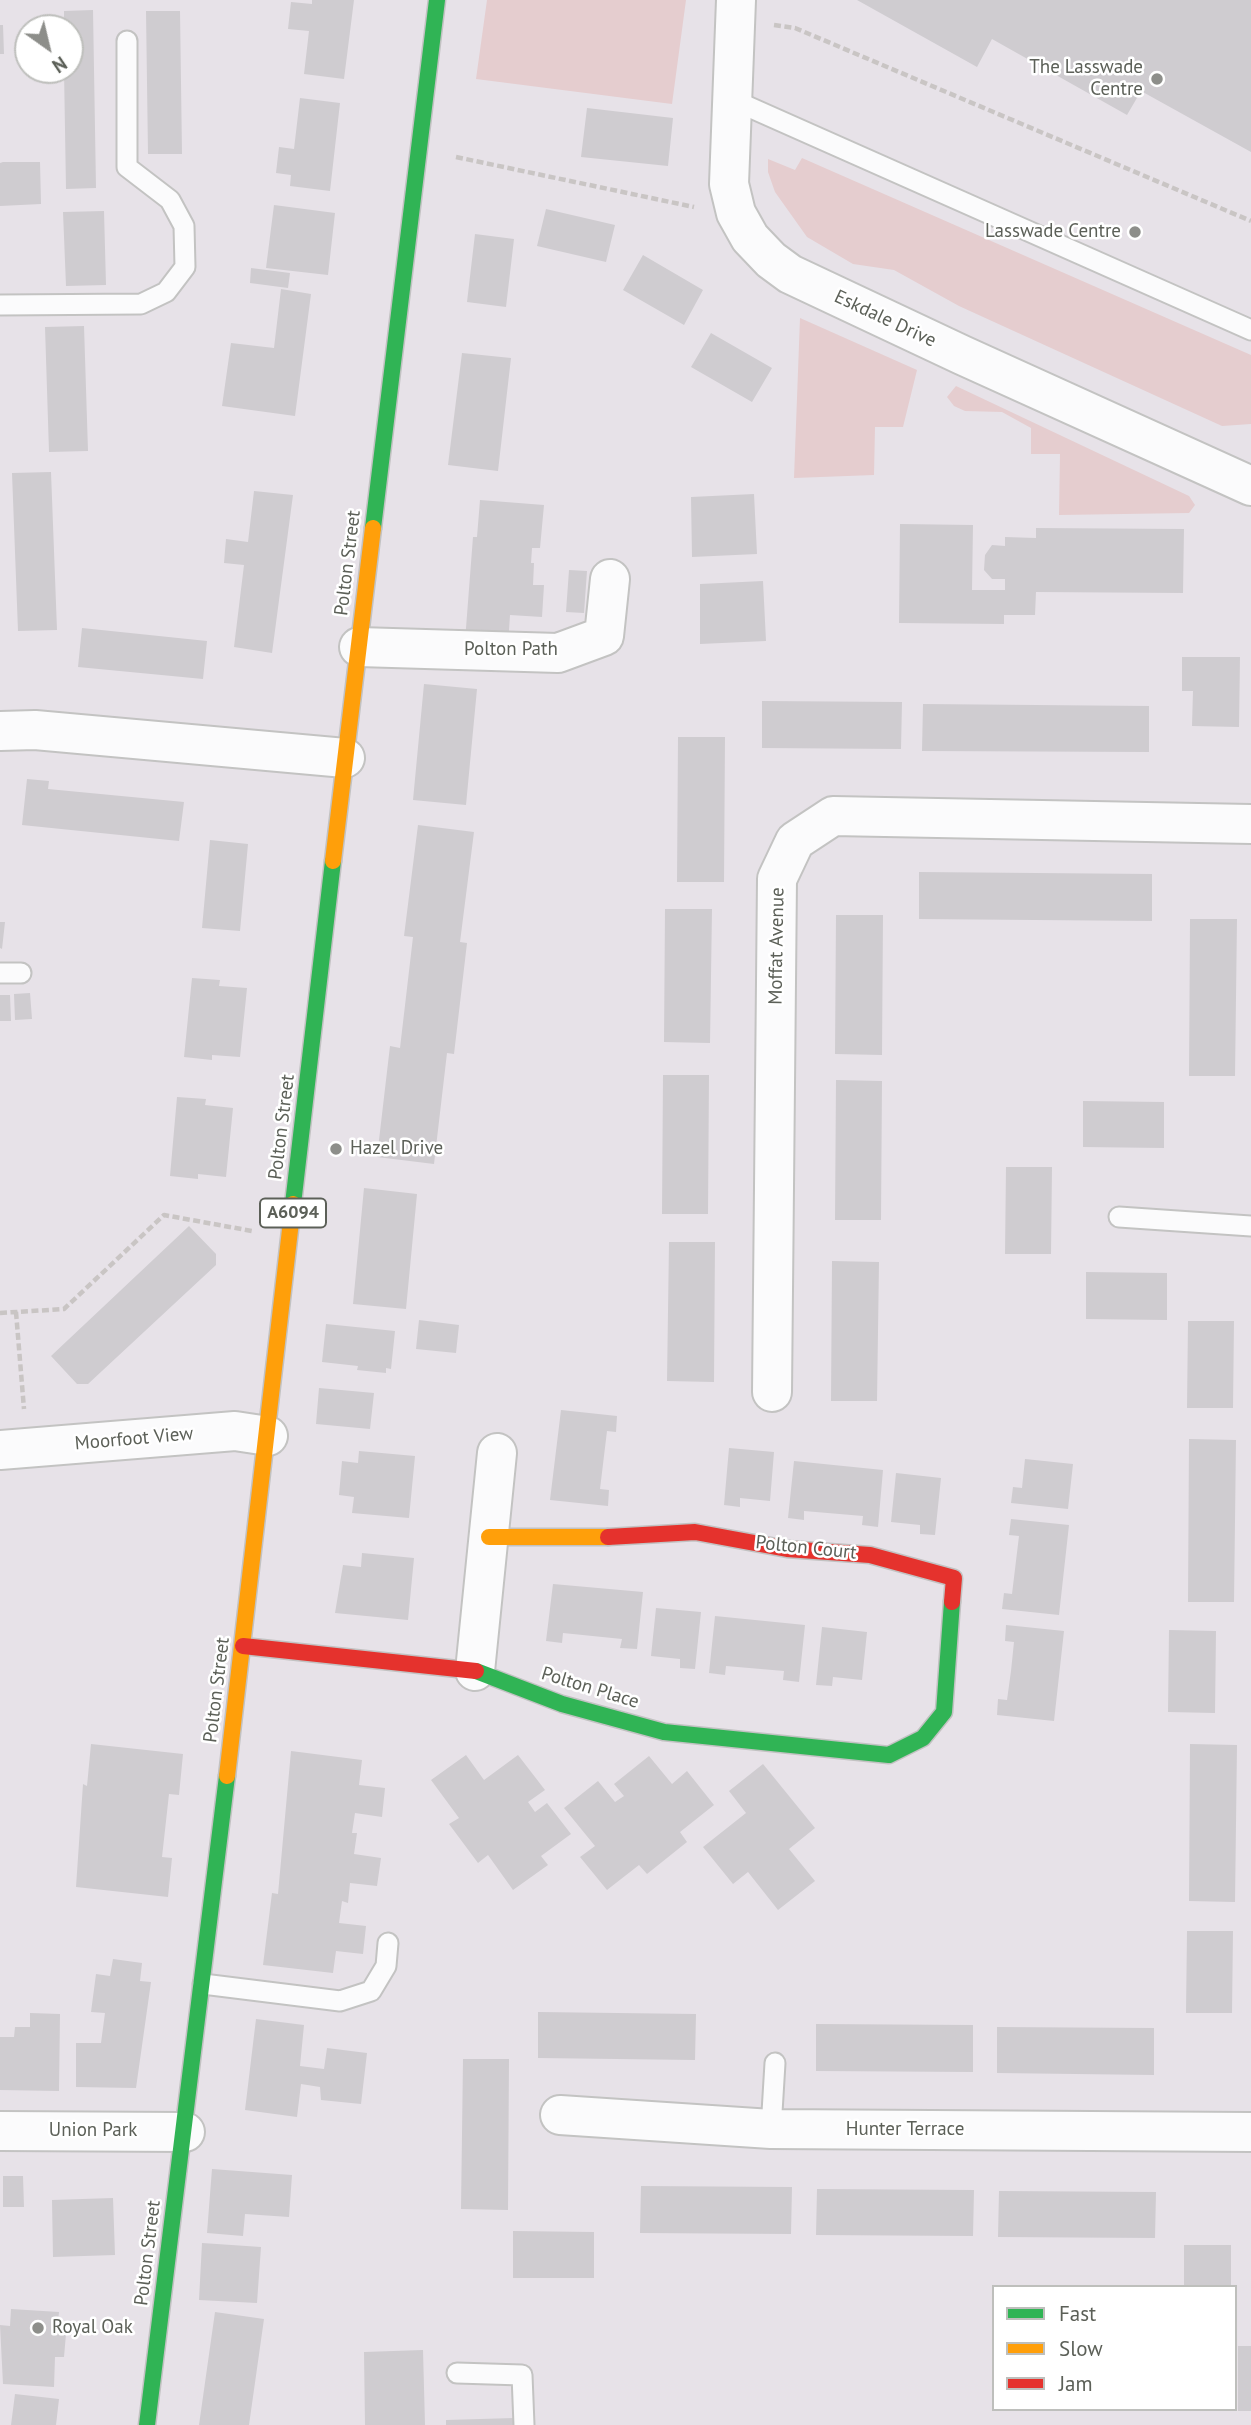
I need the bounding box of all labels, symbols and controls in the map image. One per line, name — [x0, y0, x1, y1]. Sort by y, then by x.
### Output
north arrow — [14, 14, 84, 84]
text: N — [48, 51, 72, 78]
place label: The Lasswade Centre — [1029, 57, 1143, 101]
marker: The Lasswade Centre — [1149, 71, 1165, 87]
place label: Lasswade Centre — [985, 221, 1121, 243]
marker: Lasswade Centre — [1127, 224, 1143, 240]
street label: Eskdale Drive — [830, 285, 940, 353]
street label: Polton Street — [330, 509, 366, 617]
street label: Polton Path — [464, 639, 558, 661]
street label: Moffat Avenue — [765, 887, 789, 1005]
street label: Polton Street — [264, 1073, 300, 1181]
place label: Hazel Drive — [350, 1138, 443, 1160]
marker: Hazel Drive — [328, 1141, 344, 1157]
road number: A6094 — [260, 1198, 326, 1228]
street label: Moorfoot View — [74, 1422, 194, 1456]
street label: Polton Court — [754, 1531, 858, 1565]
street label: Polton Street — [199, 1636, 235, 1744]
street label: Polton Place — [538, 1662, 642, 1714]
street label: Hunter Terrace — [846, 2119, 964, 2141]
street label: Union Park — [49, 2120, 137, 2142]
street label: Polton Street — [130, 2199, 166, 2307]
legend — [992, 2285, 1237, 2411]
text: Fast — [1059, 2300, 1096, 2327]
place label: Royal Oak — [52, 2317, 133, 2339]
marker: Royal Oak — [30, 2320, 46, 2336]
text: Slow — [1059, 2335, 1103, 2362]
text: Jam — [1059, 2370, 1093, 2397]

